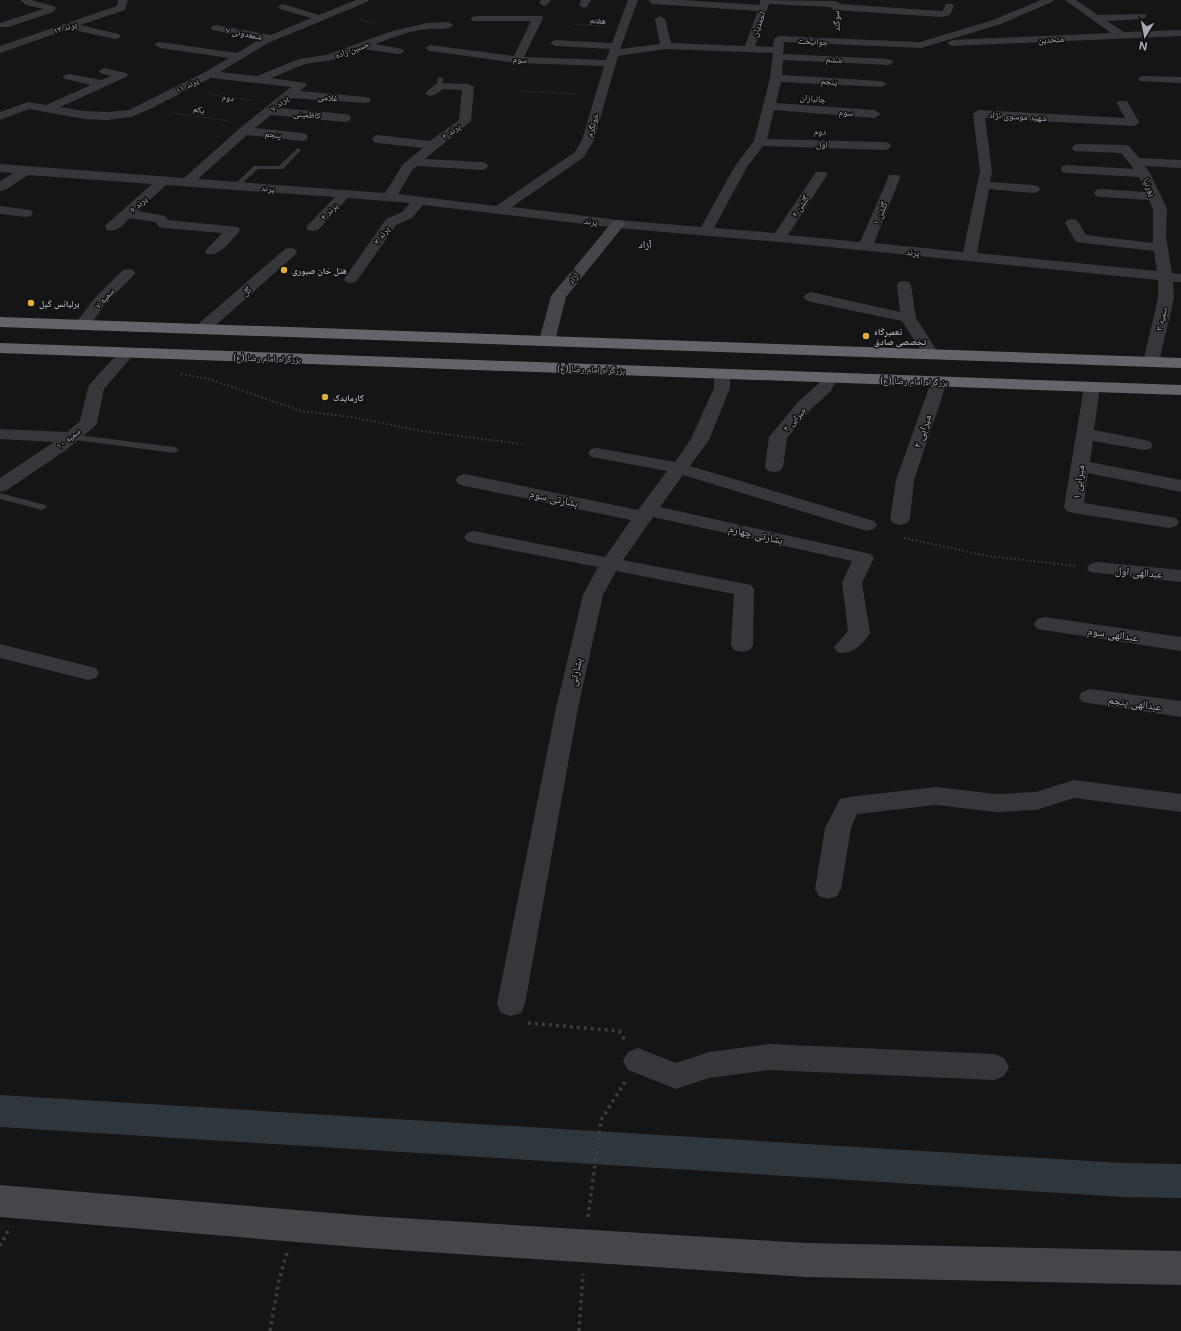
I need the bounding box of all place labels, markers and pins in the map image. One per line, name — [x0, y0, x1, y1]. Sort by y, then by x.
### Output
marker: هتل خان صبوری — [279, 265, 289, 275]
place label: هتل خان صبوری — [292, 265, 347, 277]
marker: برلیانس گیل — [26, 298, 36, 308]
place label: برلیانس گیل — [39, 298, 80, 310]
place label: تعمیرگاه تخصصی صادق — [874, 326, 927, 348]
marker: تعمیرگاه تخصصی صادق — [861, 331, 871, 341]
marker: کارمایدک — [320, 392, 330, 402]
place label: کارمایدک — [333, 392, 364, 403]

